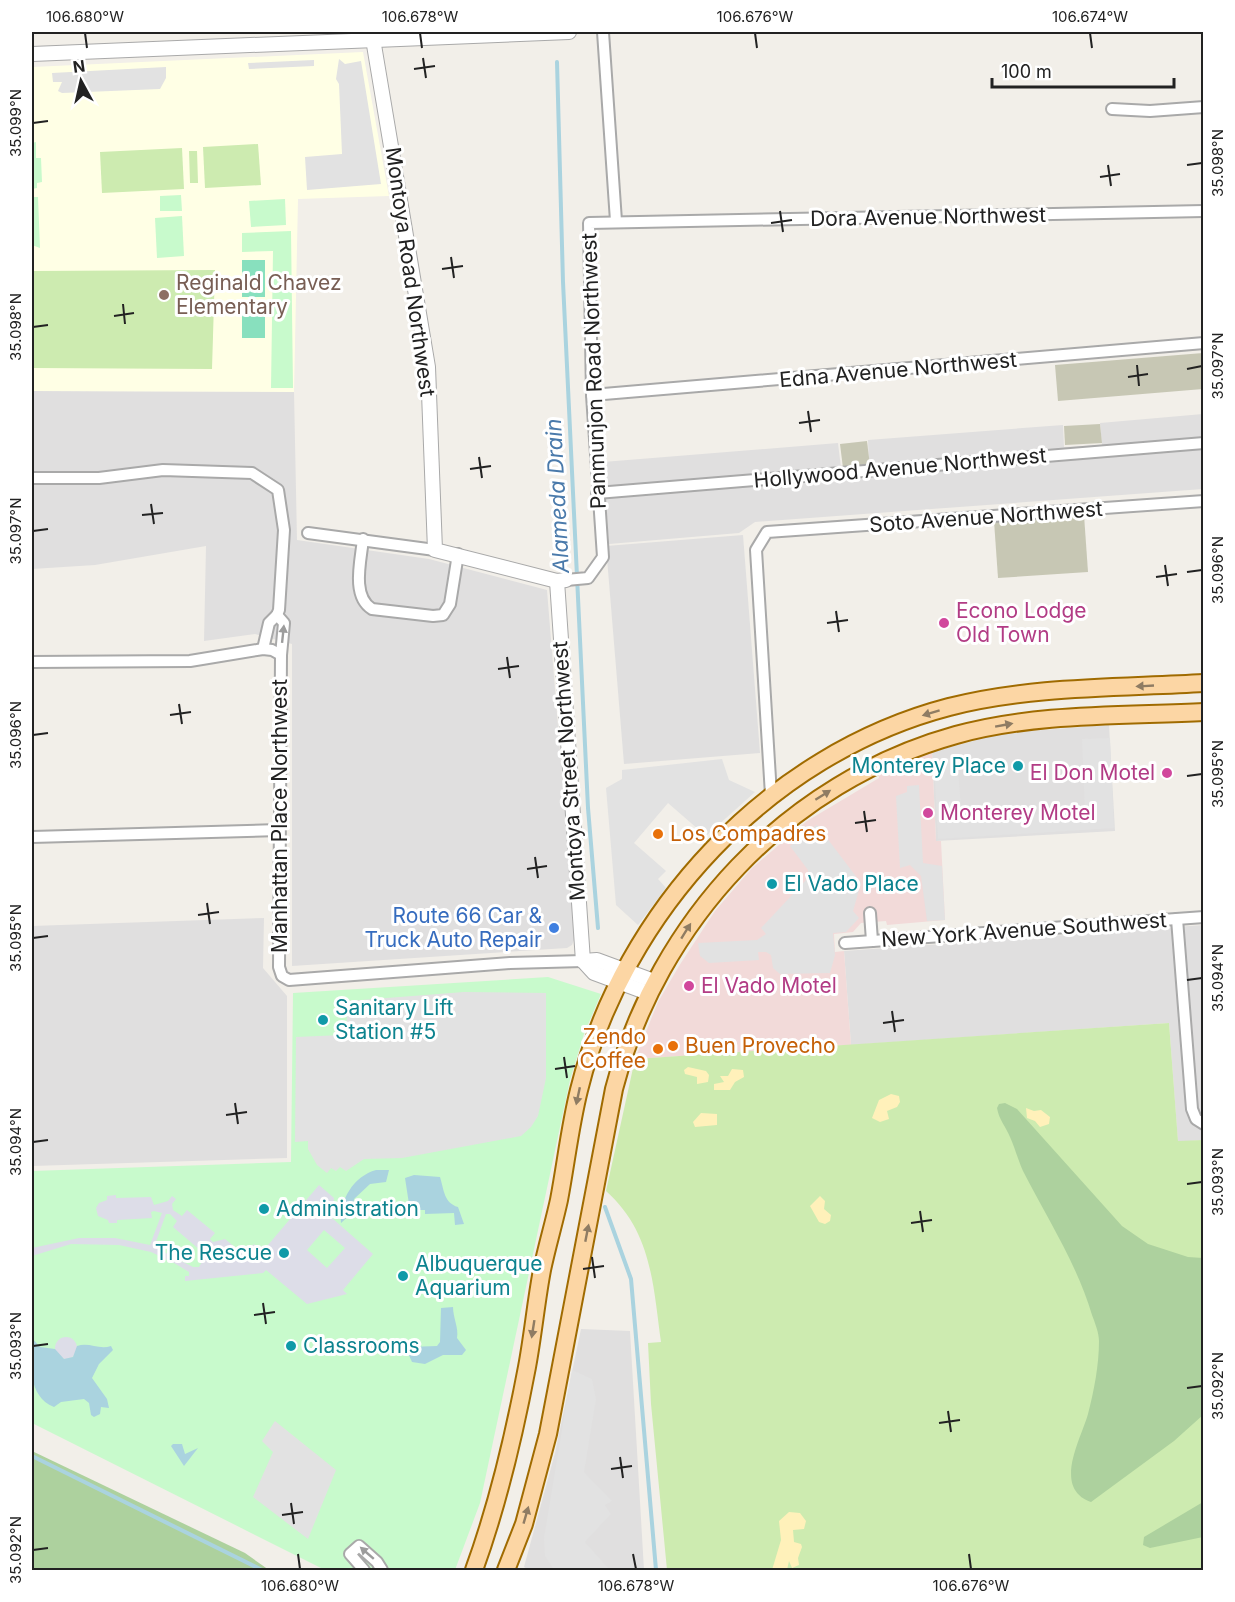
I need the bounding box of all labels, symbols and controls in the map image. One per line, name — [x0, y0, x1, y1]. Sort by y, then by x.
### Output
text: 106.680°W — [46, 7, 124, 26]
text: 106.678°W — [382, 7, 458, 26]
text: 106.676°W — [717, 7, 794, 26]
text: 106.674°W — [1052, 7, 1128, 26]
north arrow — [51, 51, 111, 111]
scale bar — [992, 51, 1174, 89]
text: N — [71, 55, 86, 77]
text: 100 m — [1001, 61, 1052, 82]
text: 35.099°N — [6, 89, 25, 157]
text: 35.098°N — [1208, 129, 1227, 197]
street label: Montoya Road Northwest — [381, 146, 440, 398]
street label: Dora Avenue Northwest — [810, 202, 1046, 231]
street label: Panmunjon Road Northwest — [576, 232, 611, 510]
place label: Reginald Chavez Elementary — [176, 270, 342, 319]
marker: Reginald Chavez Elementary — [157, 288, 171, 302]
text: 35.098°N — [6, 293, 25, 361]
text: 35.097°N — [1208, 332, 1227, 400]
street label: Edna Avenue Northwest — [778, 347, 1018, 392]
water label: Alameda Drain — [540, 418, 574, 575]
street label: Hollywood Avenue Northwest — [753, 442, 1047, 493]
street label: Soto Avenue Northwest — [868, 496, 1104, 537]
text: 35.097°N — [6, 497, 25, 565]
text: 35.096°N — [1208, 536, 1227, 604]
place label: Econo Lodge Old Town — [956, 598, 1087, 647]
marker: Econo Lodge Old Town — [937, 616, 951, 630]
one-way arrow — [278, 624, 288, 643]
street label: Montoya Street Northwest — [547, 640, 590, 902]
street label: Manhattan Place Northwest — [267, 679, 292, 953]
one-way arrow — [1136, 682, 1155, 691]
text: 35.096°N — [6, 701, 25, 769]
one-way arrow — [922, 709, 940, 718]
one-way arrow — [994, 721, 1013, 730]
text: 35.095°N — [1208, 740, 1227, 808]
place label: Monterey Place — [851, 753, 1006, 778]
marker: Monterey Place — [1011, 759, 1025, 773]
place label: El Don Motel — [1030, 760, 1155, 785]
marker: El Don Motel — [1160, 766, 1174, 780]
one-way arrow — [815, 790, 831, 801]
place label: Monterey Motel — [940, 800, 1096, 825]
marker: Monterey Motel — [921, 806, 935, 820]
place label: Los Compadres — [670, 821, 826, 846]
marker: Los Compadres — [651, 827, 665, 841]
place label: El Vado Place — [784, 871, 919, 896]
marker: El Vado Place — [765, 877, 779, 891]
place label: Route 66 Car & Truck Auto Repair — [365, 903, 542, 952]
text: 35.095°N — [6, 904, 25, 972]
street label: New York Avenue Southwest — [880, 907, 1168, 952]
marker: Route 66 Car & Truck Auto Repair — [547, 921, 561, 935]
one-way arrow — [680, 923, 691, 939]
text: 35.094°N — [1208, 944, 1227, 1012]
place label: El Vado Motel — [701, 973, 837, 998]
marker: El Vado Motel — [682, 979, 696, 993]
place label: Sanitary Lift Station #5 — [335, 995, 453, 1044]
marker: Sanitary Lift Station #5 — [316, 1013, 330, 1027]
place label: Zendo Coffee — [579, 1024, 646, 1073]
place label: Buen Provecho — [685, 1033, 836, 1058]
marker: Buen Provecho — [666, 1039, 680, 1053]
marker: Zendo Coffee — [651, 1042, 665, 1056]
one-way arrow — [572, 1087, 582, 1105]
text: 35.094°N — [6, 1108, 25, 1176]
text: 35.093°N — [1208, 1148, 1227, 1216]
place label: Administration — [276, 1196, 419, 1221]
marker: Administration — [257, 1202, 271, 1216]
one-way arrow — [583, 1223, 592, 1242]
place label: The Rescue — [155, 1240, 272, 1265]
marker: The Rescue — [277, 1246, 291, 1260]
place label: Albuquerque Aquarium — [415, 1251, 542, 1300]
marker: Albuquerque Aquarium — [396, 1269, 410, 1283]
text: 35.093°N — [6, 1312, 25, 1380]
one-way arrow — [528, 1319, 537, 1338]
place label: Classrooms — [303, 1333, 420, 1358]
marker: Classrooms — [284, 1339, 298, 1353]
text: 35.092°N — [1208, 1352, 1227, 1420]
one-way arrow — [522, 1506, 531, 1524]
text: 35.092°N — [6, 1516, 25, 1584]
one-way arrow — [360, 1547, 375, 1560]
text: 106.680°W — [261, 1576, 339, 1595]
text: 106.678°W — [598, 1576, 674, 1595]
text: 106.676°W — [933, 1576, 1010, 1595]

